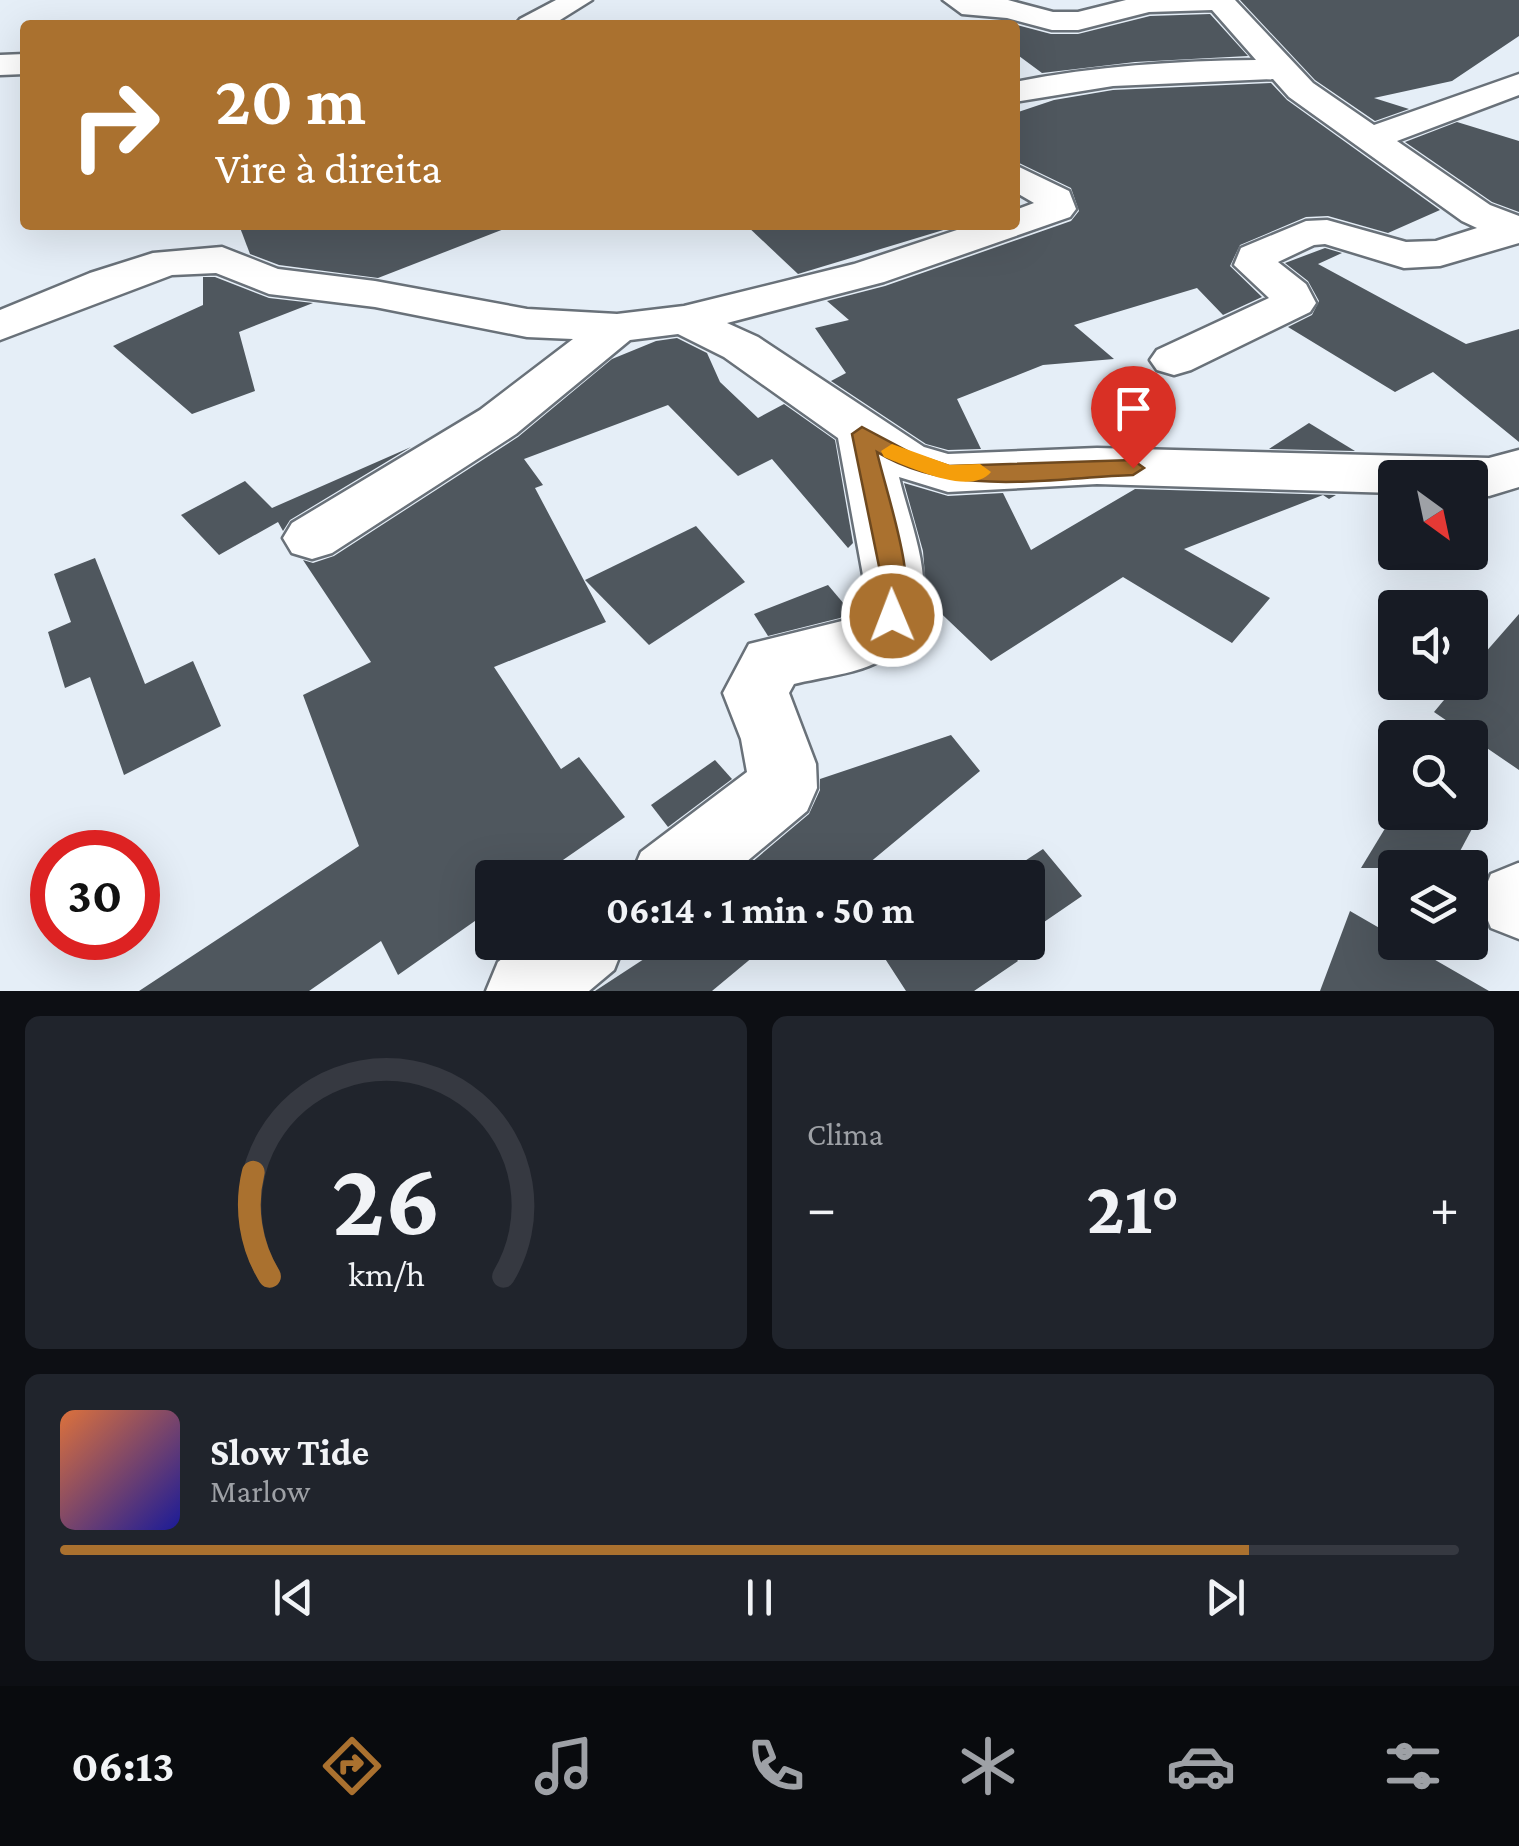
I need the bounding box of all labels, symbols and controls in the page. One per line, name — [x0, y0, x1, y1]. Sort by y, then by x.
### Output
icon: right — [50, 60, 180, 190]
text: 20 m — [215, 61, 366, 139]
text: Vire à direita — [215, 143, 442, 193]
pin — [1091, 366, 1176, 469]
icon: arrive — [1106, 381, 1161, 436]
north arrow — [1378, 460, 1488, 570]
map controls — [1378, 460, 1488, 960]
position arrow — [840, 564, 944, 668]
button: sound — [1378, 590, 1488, 700]
button: search — [1378, 720, 1488, 830]
speed limit sign: 30 — [30, 830, 160, 960]
button: layers — [1378, 850, 1488, 960]
text: 06:14 · 1 min · 50 m — [606, 889, 914, 931]
text: Clima — [807, 1116, 883, 1152]
text: 26 — [331, 1141, 441, 1256]
text: 21° — [1086, 1166, 1180, 1249]
text: − — [807, 1177, 836, 1238]
text: + — [1430, 1177, 1459, 1238]
text: km/h — [347, 1254, 425, 1294]
text: Slow Tide — [210, 1431, 369, 1473]
text: Marlow — [210, 1473, 310, 1509]
icon: previous — [266, 1570, 321, 1625]
icon: pause — [732, 1570, 787, 1625]
icon: next — [1198, 1570, 1253, 1625]
icon: directions — [317, 1731, 387, 1801]
icon: music — [529, 1731, 599, 1801]
icon: phone — [741, 1731, 811, 1801]
icon: climate — [953, 1731, 1023, 1801]
icon: car — [1166, 1731, 1236, 1801]
icon: filters — [1378, 1731, 1448, 1801]
text: 06:13 — [71, 1741, 174, 1791]

